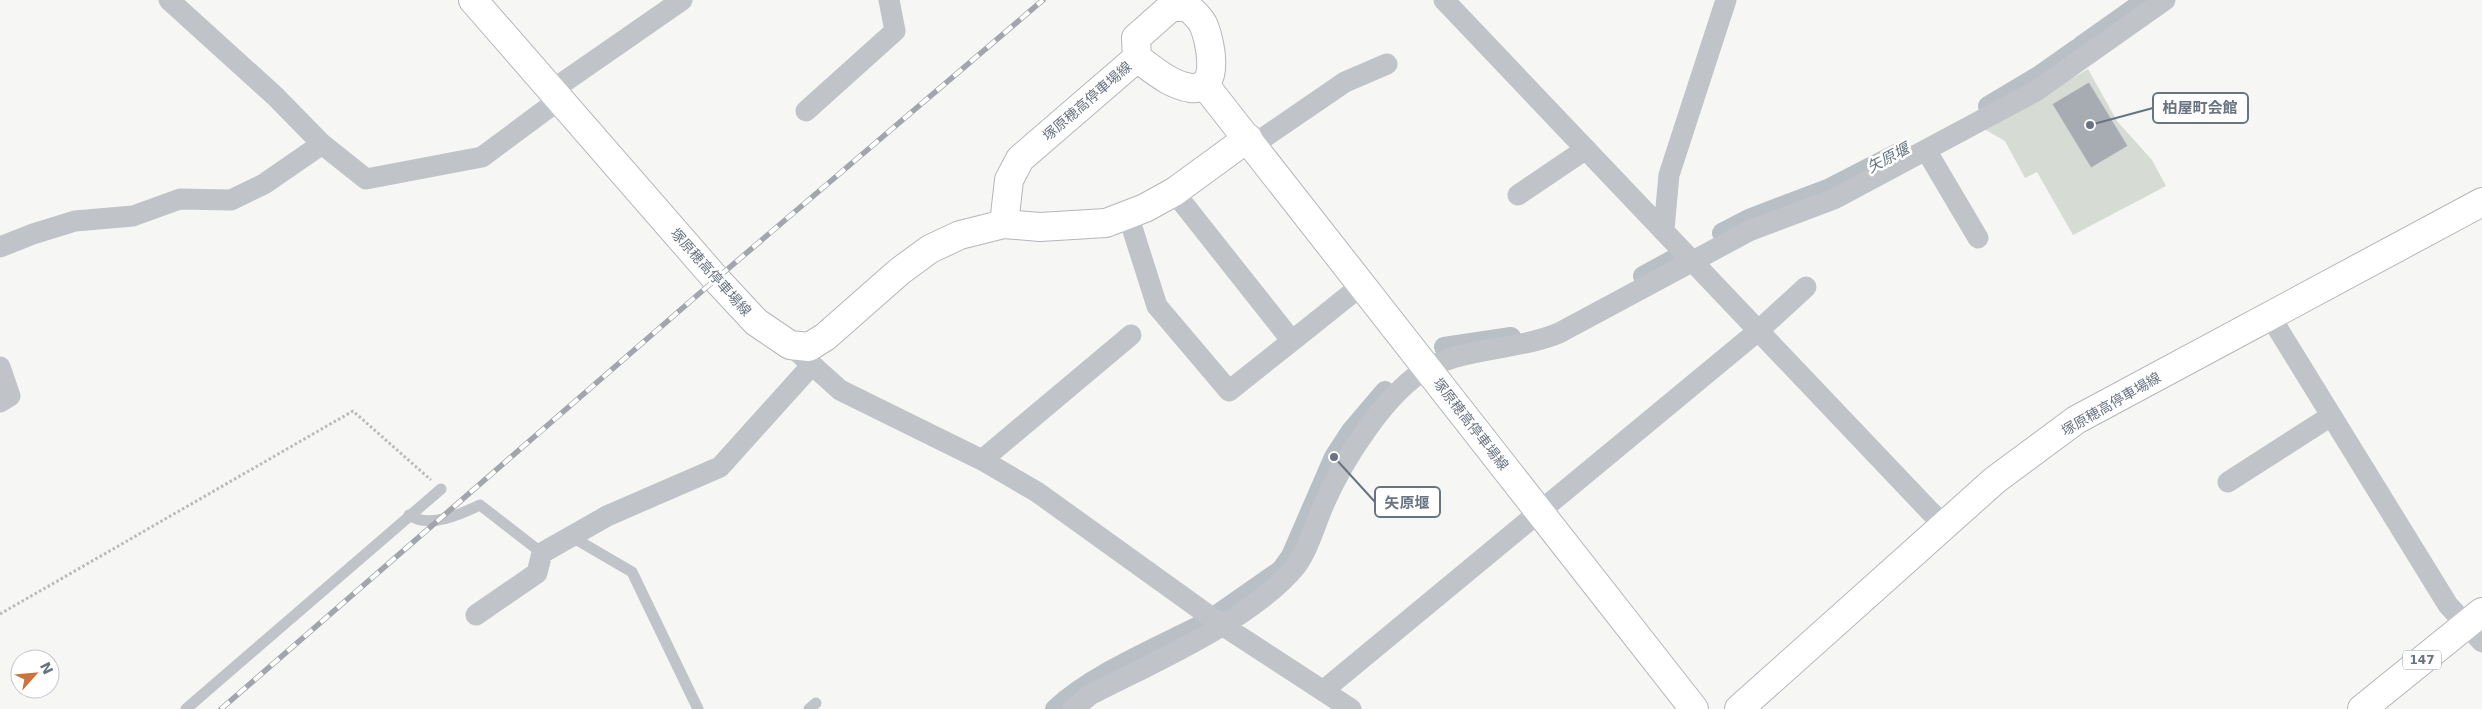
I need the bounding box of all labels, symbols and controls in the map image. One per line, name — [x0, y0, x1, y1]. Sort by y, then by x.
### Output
street label: 塚原穂高停車場線 — [1039, 58, 1135, 144]
callout: 柏屋町会館 — [2153, 93, 2248, 123]
text: 柏屋町会館 — [2162, 99, 2238, 117]
water label: 矢原堰 — [1864, 138, 1915, 177]
street label: 塚原穂高停車場線 — [668, 225, 754, 319]
street label: 塚原穂高停車場線 — [2059, 369, 2163, 439]
street label: 塚原穂高停車場線 — [1430, 375, 1512, 473]
callout: 矢原堰 — [1375, 487, 1440, 517]
text: 矢原堰 — [1384, 494, 1430, 512]
north arrow — [10, 649, 60, 699]
road number: 147 — [2403, 650, 2441, 670]
text: N — [37, 659, 56, 677]

